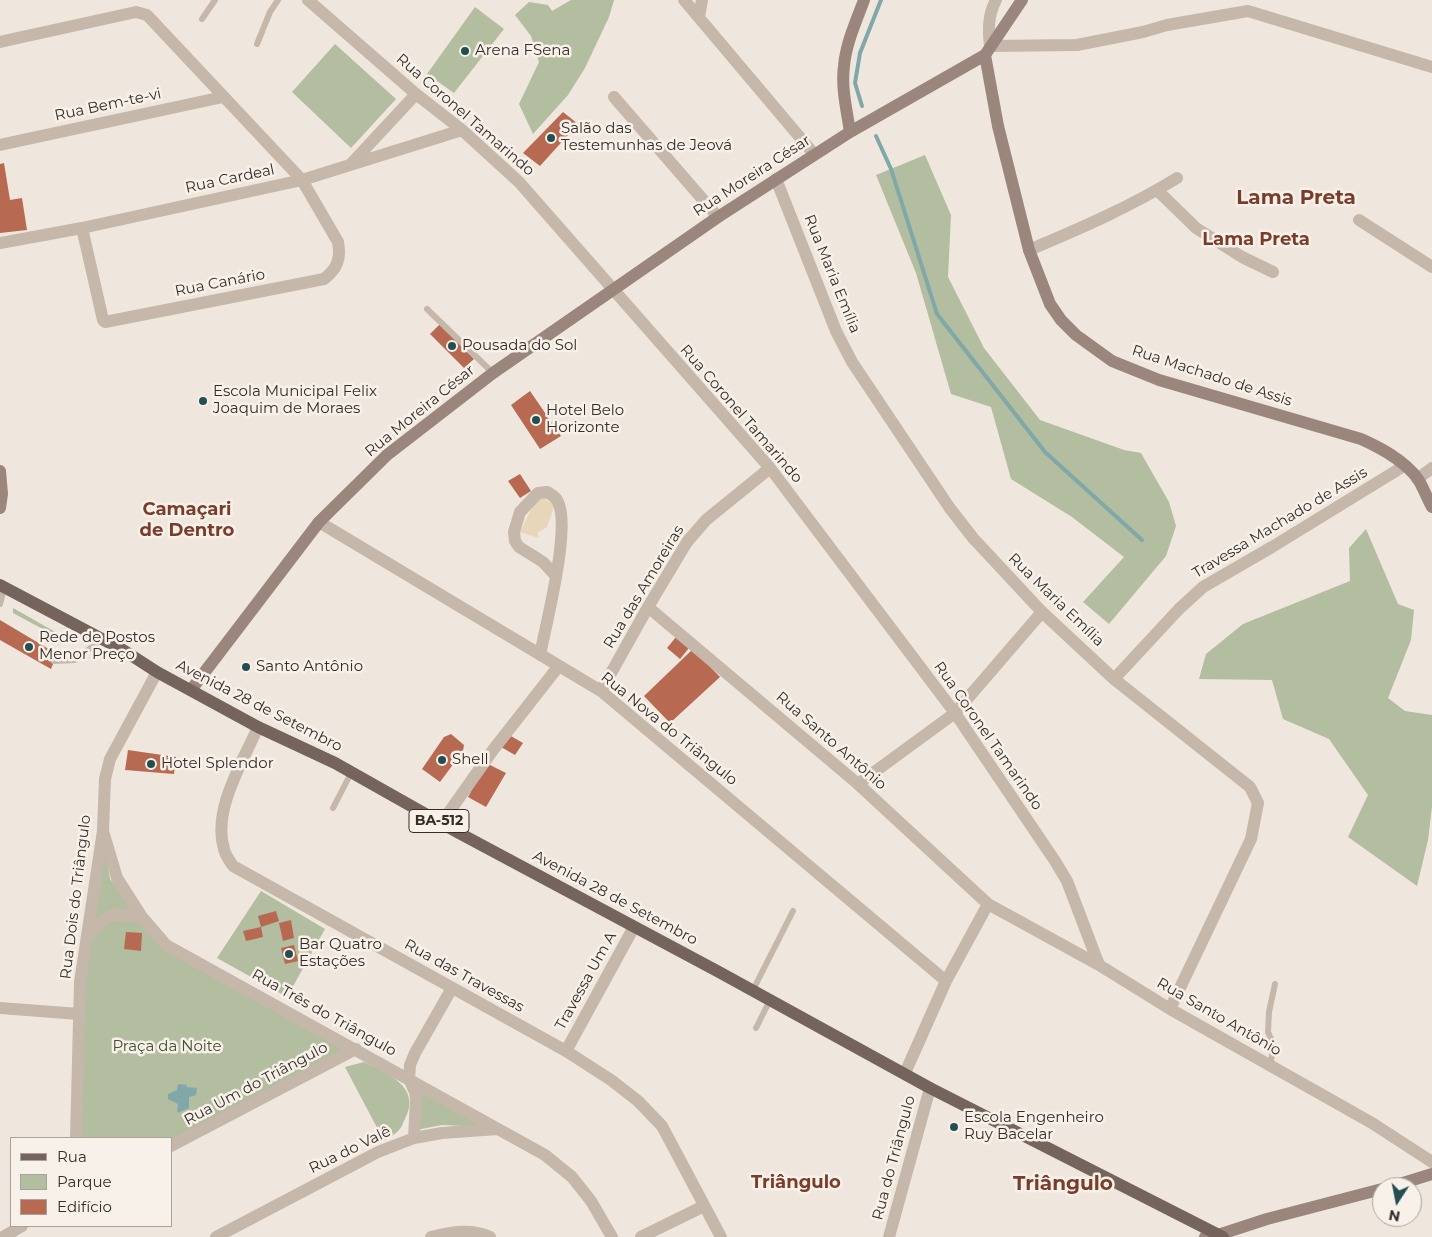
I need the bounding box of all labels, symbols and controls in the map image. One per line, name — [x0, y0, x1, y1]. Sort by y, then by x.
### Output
place label: Arena FSena — [475, 42, 570, 60]
marker: Arena FSena — [459, 45, 471, 57]
street label: Rua Coronel Tamarindo — [392, 50, 538, 180]
street label: Rua Bem-te-vi — [53, 85, 163, 125]
place label: Salão das Testemunhas de Jeová — [561, 120, 732, 155]
street label: Rua Moreira César — [690, 131, 814, 221]
marker: Salão das Testemunhas de Jeová — [545, 132, 557, 144]
street label: Rua Cardeal — [184, 161, 276, 197]
district label: Lama Preta — [1236, 186, 1356, 210]
street label: Rua Maria Emília — [800, 212, 864, 336]
district label: Lama Preta — [1202, 229, 1310, 251]
street label: Rua Canário — [173, 265, 267, 301]
place label: Pousada do Sol — [462, 337, 577, 355]
marker: Pousada do Sol — [446, 340, 458, 352]
street label: Rua Coronel Tamarindo — [676, 341, 806, 487]
street label: Rua Machado de Assis — [1130, 342, 1294, 410]
street label: Rua Moreira César — [361, 361, 479, 461]
place label: Escola Municipal Felix Joaquim de Moraes — [213, 383, 377, 418]
marker: Escola Municipal Felix Joaquim de Moraes — [197, 395, 209, 407]
place label: Hotel Belo Horizonte — [546, 402, 624, 437]
marker: Hotel Belo Horizonte — [530, 414, 542, 426]
street label: Travessa Machado de Assis — [1189, 464, 1371, 582]
district label: Camaçari de Dentro — [140, 499, 234, 542]
street label: Rua das Amoreiras — [600, 522, 688, 652]
street label: Rua Maria Emília — [1004, 550, 1108, 650]
place label: Rede de Postos Menor Preço — [39, 629, 155, 664]
marker: Rede de Postos Menor Preço — [23, 641, 35, 653]
street label: Avenida 28 de Setembro — [173, 656, 345, 756]
place label: Santo Antônio — [256, 658, 363, 676]
street label: Rua Coronel Tamarindo — [930, 658, 1046, 814]
marker: Santo Antônio — [240, 661, 252, 673]
street label: Rua Nova do Triângulo — [597, 668, 741, 790]
street label: Rua Santo Antônio — [772, 688, 890, 794]
place label: Shell — [452, 751, 488, 769]
marker: Shell — [436, 754, 448, 766]
place label: Hotel Splendor — [161, 755, 274, 773]
marker: Hotel Splendor — [145, 758, 157, 770]
road number: BA-512 — [409, 809, 469, 832]
street label: Rua Dois do Triângulo — [57, 814, 95, 980]
street label: Avenida 28 de Setembro — [529, 847, 701, 949]
street label: Travessa Um A — [552, 929, 620, 1033]
place label: Bar Quatro Estações — [299, 936, 382, 971]
street label: Rua das Travessas — [401, 936, 527, 1016]
marker: Bar Quatro Estações — [283, 948, 295, 960]
street label: Rua Três do Triângulo — [248, 966, 400, 1060]
street label: Rua Santo Antônio — [1154, 974, 1284, 1060]
park label: Praça da Noite — [112, 1038, 222, 1056]
street label: Rua Um do Triângulo — [181, 1038, 331, 1130]
street label: Rua do Triângulo — [869, 1094, 919, 1222]
place label: Escola Engenheiro Ruy Bacelar — [964, 1109, 1104, 1144]
marker: Escola Engenheiro Ruy Bacelar — [948, 1121, 960, 1133]
street label: Rua do Valê — [306, 1122, 394, 1178]
legend — [10, 1137, 172, 1227]
text: Rua — [57, 1147, 87, 1166]
text: Parque — [57, 1172, 112, 1191]
district label: Triângulo — [751, 1172, 841, 1194]
district label: Triângulo — [1013, 1172, 1113, 1196]
north arrow — [1372, 1177, 1422, 1227]
text: Edifício — [57, 1197, 112, 1216]
text: N — [1387, 1206, 1402, 1226]

